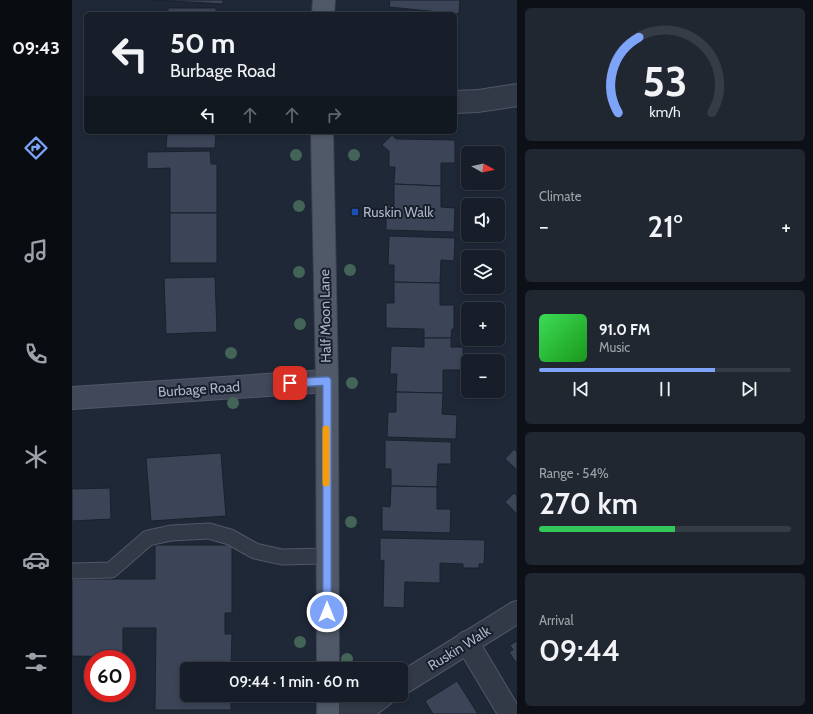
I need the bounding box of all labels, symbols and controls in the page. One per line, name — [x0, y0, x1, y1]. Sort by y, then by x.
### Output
text: 50 m — [170, 26, 235, 60]
icon: left — [104, 28, 156, 80]
text: 09:43 — [12, 37, 60, 59]
text: 53 — [643, 55, 687, 105]
text: Burbage Road — [170, 60, 276, 82]
text: km/h — [649, 102, 681, 120]
icon: left — [197, 104, 219, 126]
icon: ahead — [239, 104, 261, 126]
icon: ahead — [281, 104, 303, 126]
icon: right — [323, 104, 345, 126]
icon: directions — [22, 134, 50, 162]
north arrow — [461, 146, 505, 190]
map controls — [461, 146, 505, 398]
text: Climate — [539, 188, 581, 204]
button: sound — [461, 198, 505, 242]
place label: Ruskin Walk — [363, 203, 434, 221]
marker: Ruskin Walk — [350, 207, 360, 217]
text: 21° — [647, 208, 683, 245]
text: − — [539, 213, 549, 240]
text: + — [781, 213, 791, 240]
icon: music — [22, 237, 50, 265]
button: layers — [461, 250, 505, 294]
street label: Half Moon Lane — [315, 269, 335, 363]
button: + — [461, 302, 505, 346]
text: 91.0 FM — [599, 321, 650, 339]
text: Music — [599, 339, 630, 355]
icon: phone — [22, 340, 50, 368]
button: − — [461, 354, 505, 398]
pin — [273, 366, 307, 400]
icon: arrive — [279, 372, 301, 394]
street label: Burbage Road — [157, 377, 241, 401]
icon: previous — [570, 378, 592, 400]
icon: pause — [654, 378, 676, 400]
icon: next — [738, 378, 760, 400]
icon: climate — [22, 443, 50, 471]
text: Range · 54% — [539, 465, 609, 481]
text: 270 km — [539, 485, 638, 522]
icon: car — [22, 546, 50, 574]
position arrow — [306, 591, 348, 633]
text: Arrival — [539, 612, 574, 628]
street label: Ruskin Walk — [424, 621, 494, 674]
text: 09:44 — [539, 632, 620, 669]
icon: filters — [22, 648, 50, 676]
speed limit sign: 60 — [84, 650, 136, 702]
text: 09:44 · 1 min · 60 m — [229, 673, 359, 691]

